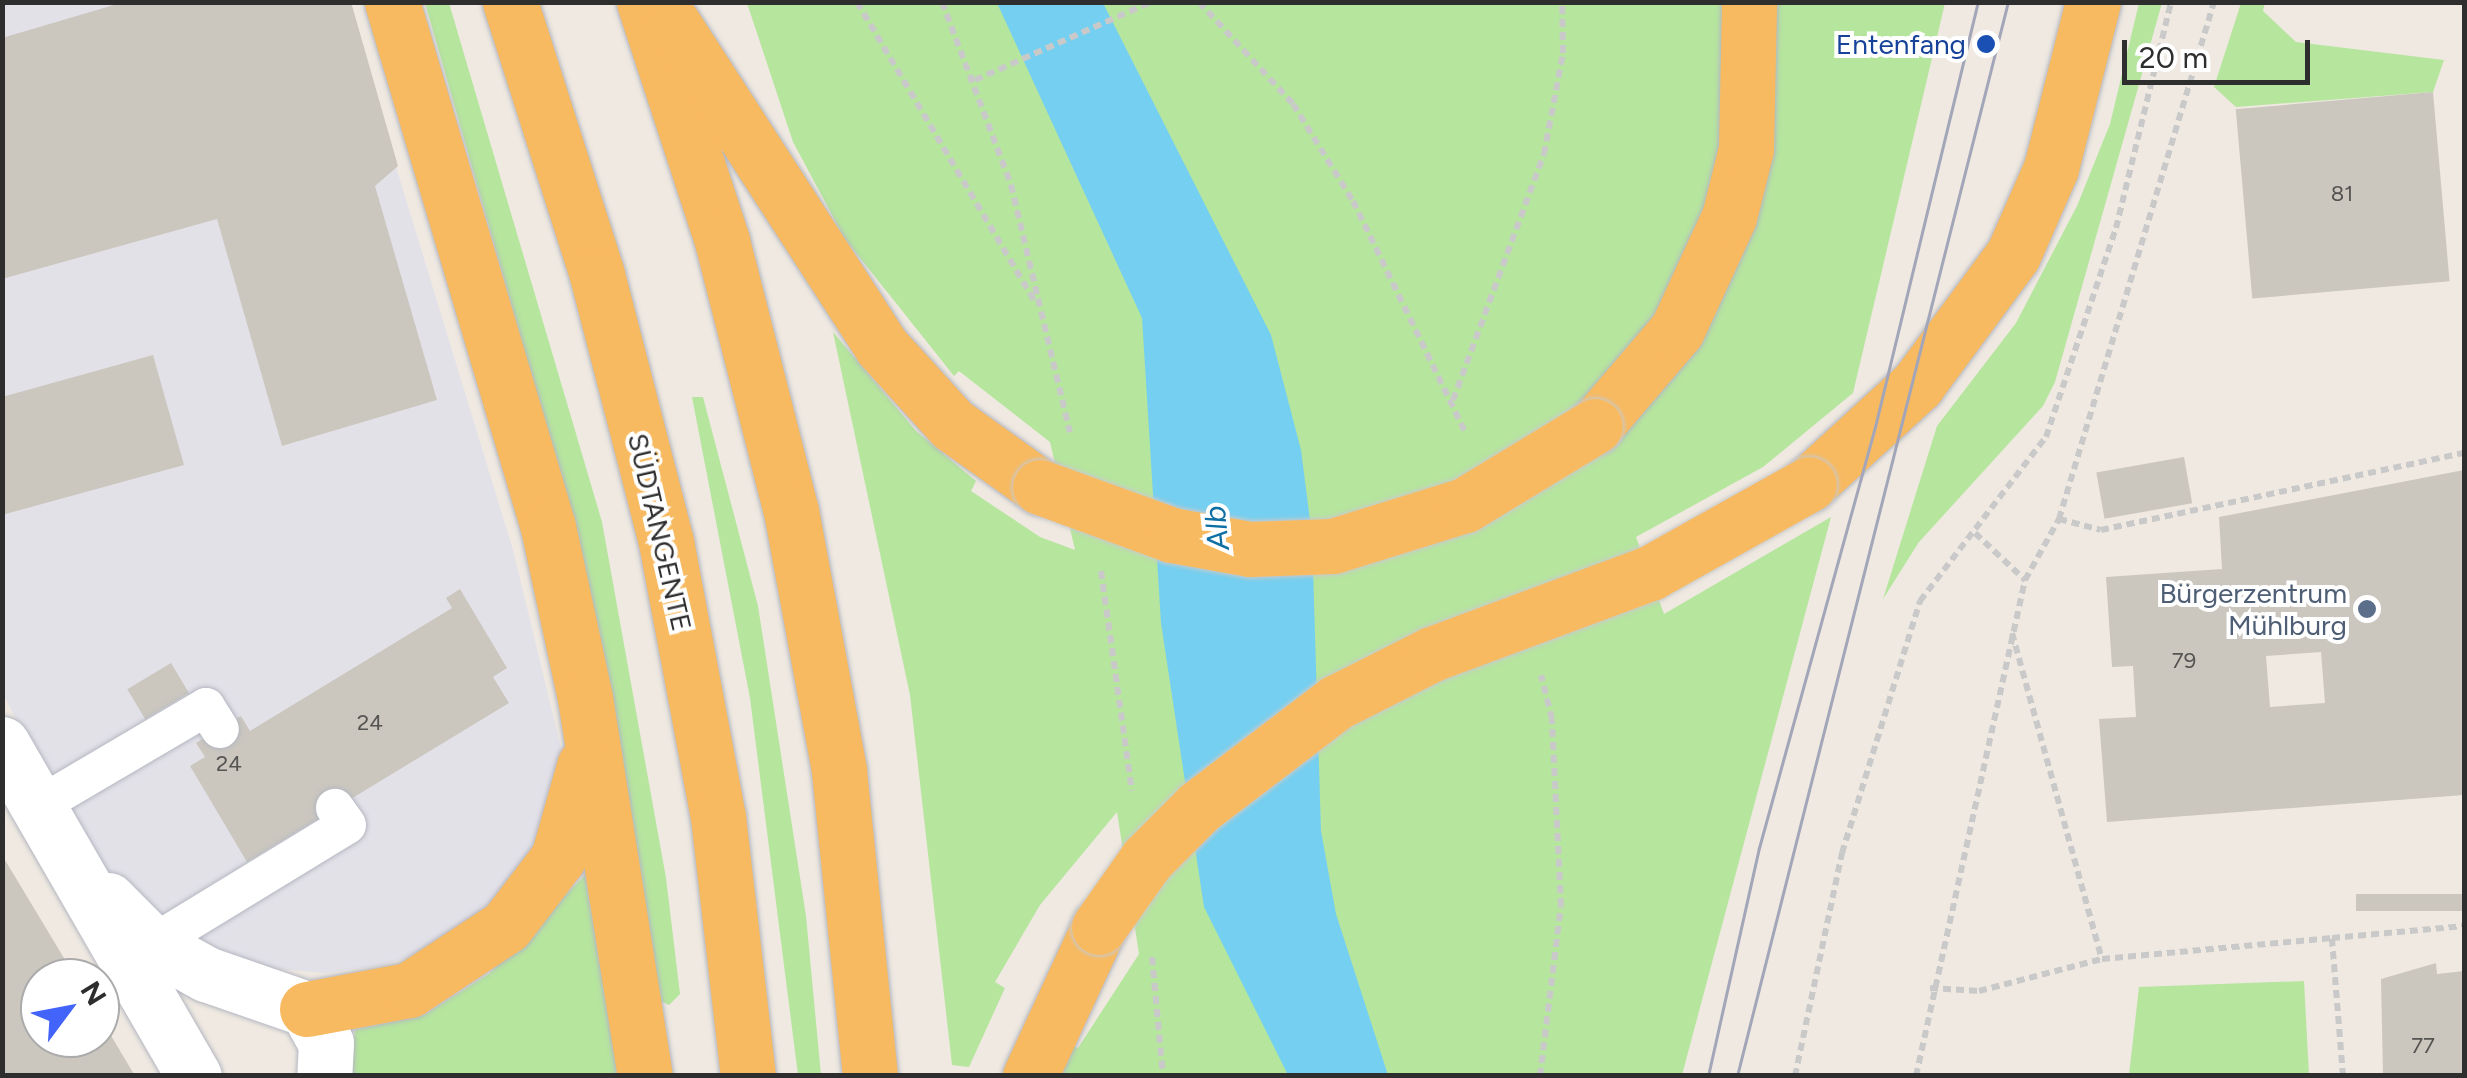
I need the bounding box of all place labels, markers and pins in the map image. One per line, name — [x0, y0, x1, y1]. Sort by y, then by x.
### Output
place label: Entenfang — [1836, 27, 1966, 61]
marker: Entenfang — [1975, 33, 1997, 55]
place label: Bürgerzentrum Mühlburg — [2159, 576, 2347, 642]
marker: Bürgerzentrum Mühlburg — [2356, 598, 2378, 620]

